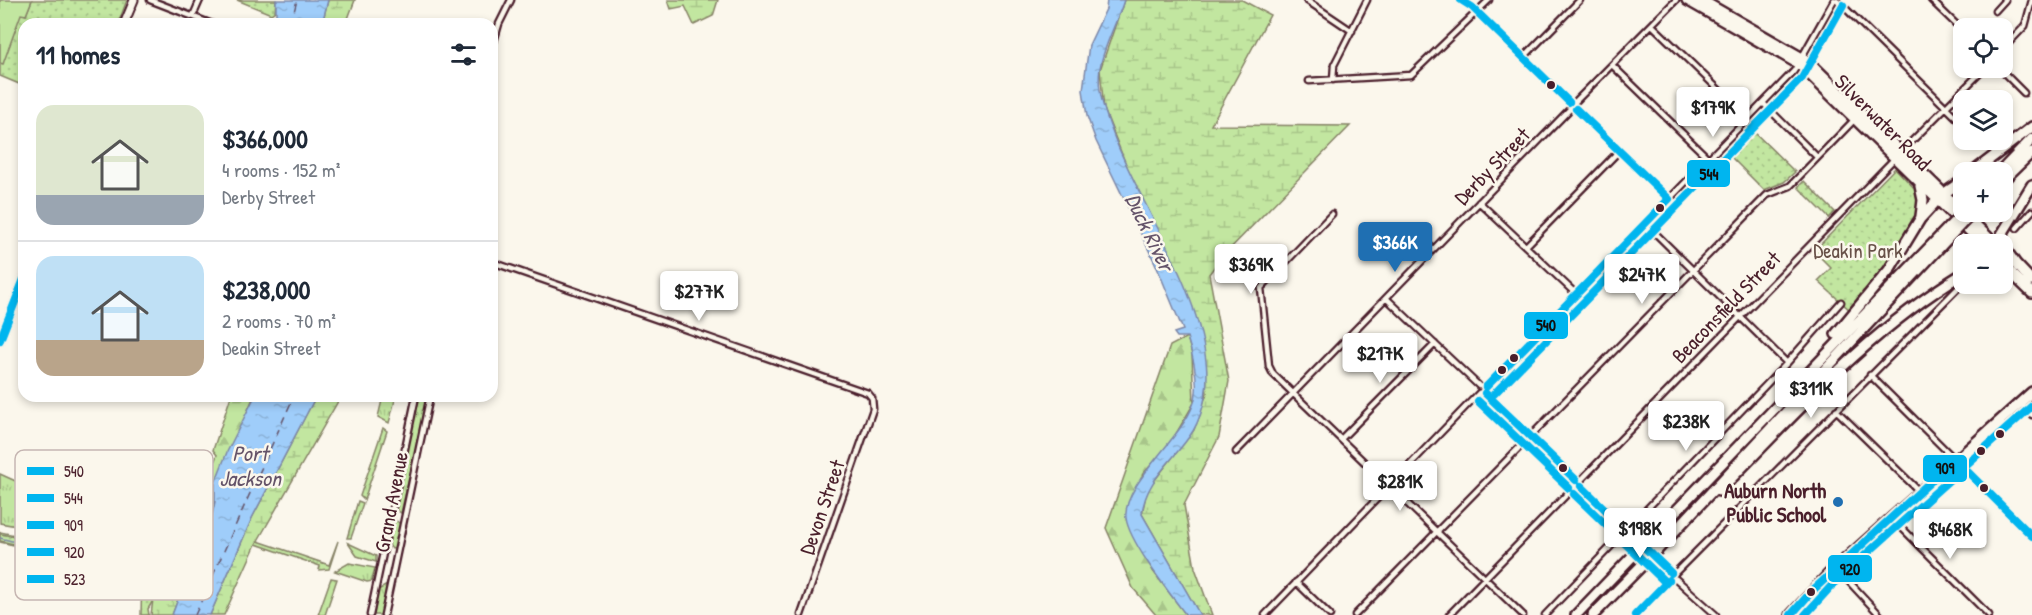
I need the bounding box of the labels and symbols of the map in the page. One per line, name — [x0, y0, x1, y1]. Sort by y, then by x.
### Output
street label: Silverwater Road — [1828, 67, 1938, 177]
unlabelled marker — [1545, 79, 1557, 91]
pin: $179K — [1671, 87, 1755, 138]
street label: Derby Street — [1448, 120, 1537, 211]
line badge: 544 — [1686, 159, 1731, 188]
text: 544 — [1700, 163, 1718, 185]
water label: Duck River — [1118, 188, 1183, 278]
unlabelled marker — [1654, 202, 1666, 214]
pin: $366K — [1353, 222, 1437, 273]
park label: Deakin Park — [1813, 236, 1903, 265]
pin: $369K — [1209, 244, 1293, 295]
street label: Beaconsfield Street — [1665, 244, 1788, 369]
pin: $247K — [1600, 254, 1684, 305]
pin: $277K — [657, 271, 741, 322]
line badge: 540 — [1523, 311, 1569, 340]
text: 540 — [1536, 314, 1556, 336]
pin: $217K — [1338, 333, 1422, 384]
unlabelled marker — [1508, 352, 1520, 364]
unlabelled marker — [1496, 364, 1508, 376]
pin: $311K — [1769, 368, 1853, 419]
pin: $238K — [1644, 401, 1728, 452]
unlabelled marker — [1994, 428, 2006, 440]
water label: Port Jackson — [219, 438, 283, 493]
unlabelled marker — [1975, 445, 1987, 457]
street label: Grand Avenue — [367, 449, 415, 555]
legend — [15, 450, 213, 600]
line badge: 909 — [1922, 454, 1968, 483]
street label: Devon Street — [792, 455, 852, 558]
text: 909 — [1936, 457, 1955, 479]
text: 540 — [64, 460, 84, 482]
pin: $281K — [1358, 461, 1442, 512]
unlabelled marker — [1557, 462, 1569, 474]
place label: Auburn North Public School — [1724, 476, 1826, 529]
unlabelled marker — [1978, 482, 1990, 494]
text: 544 — [64, 487, 83, 509]
marker: Auburn North Public School — [1831, 495, 1845, 509]
pin: $198K — [1598, 508, 1682, 559]
pin: $468K — [1908, 509, 1992, 560]
text: 909 — [64, 514, 83, 536]
text: 920 — [64, 541, 85, 563]
line badge: 920 — [1827, 554, 1873, 583]
text: 920 — [1840, 558, 1860, 580]
text: 523 — [64, 568, 85, 590]
unlabelled marker — [1805, 586, 1817, 598]

